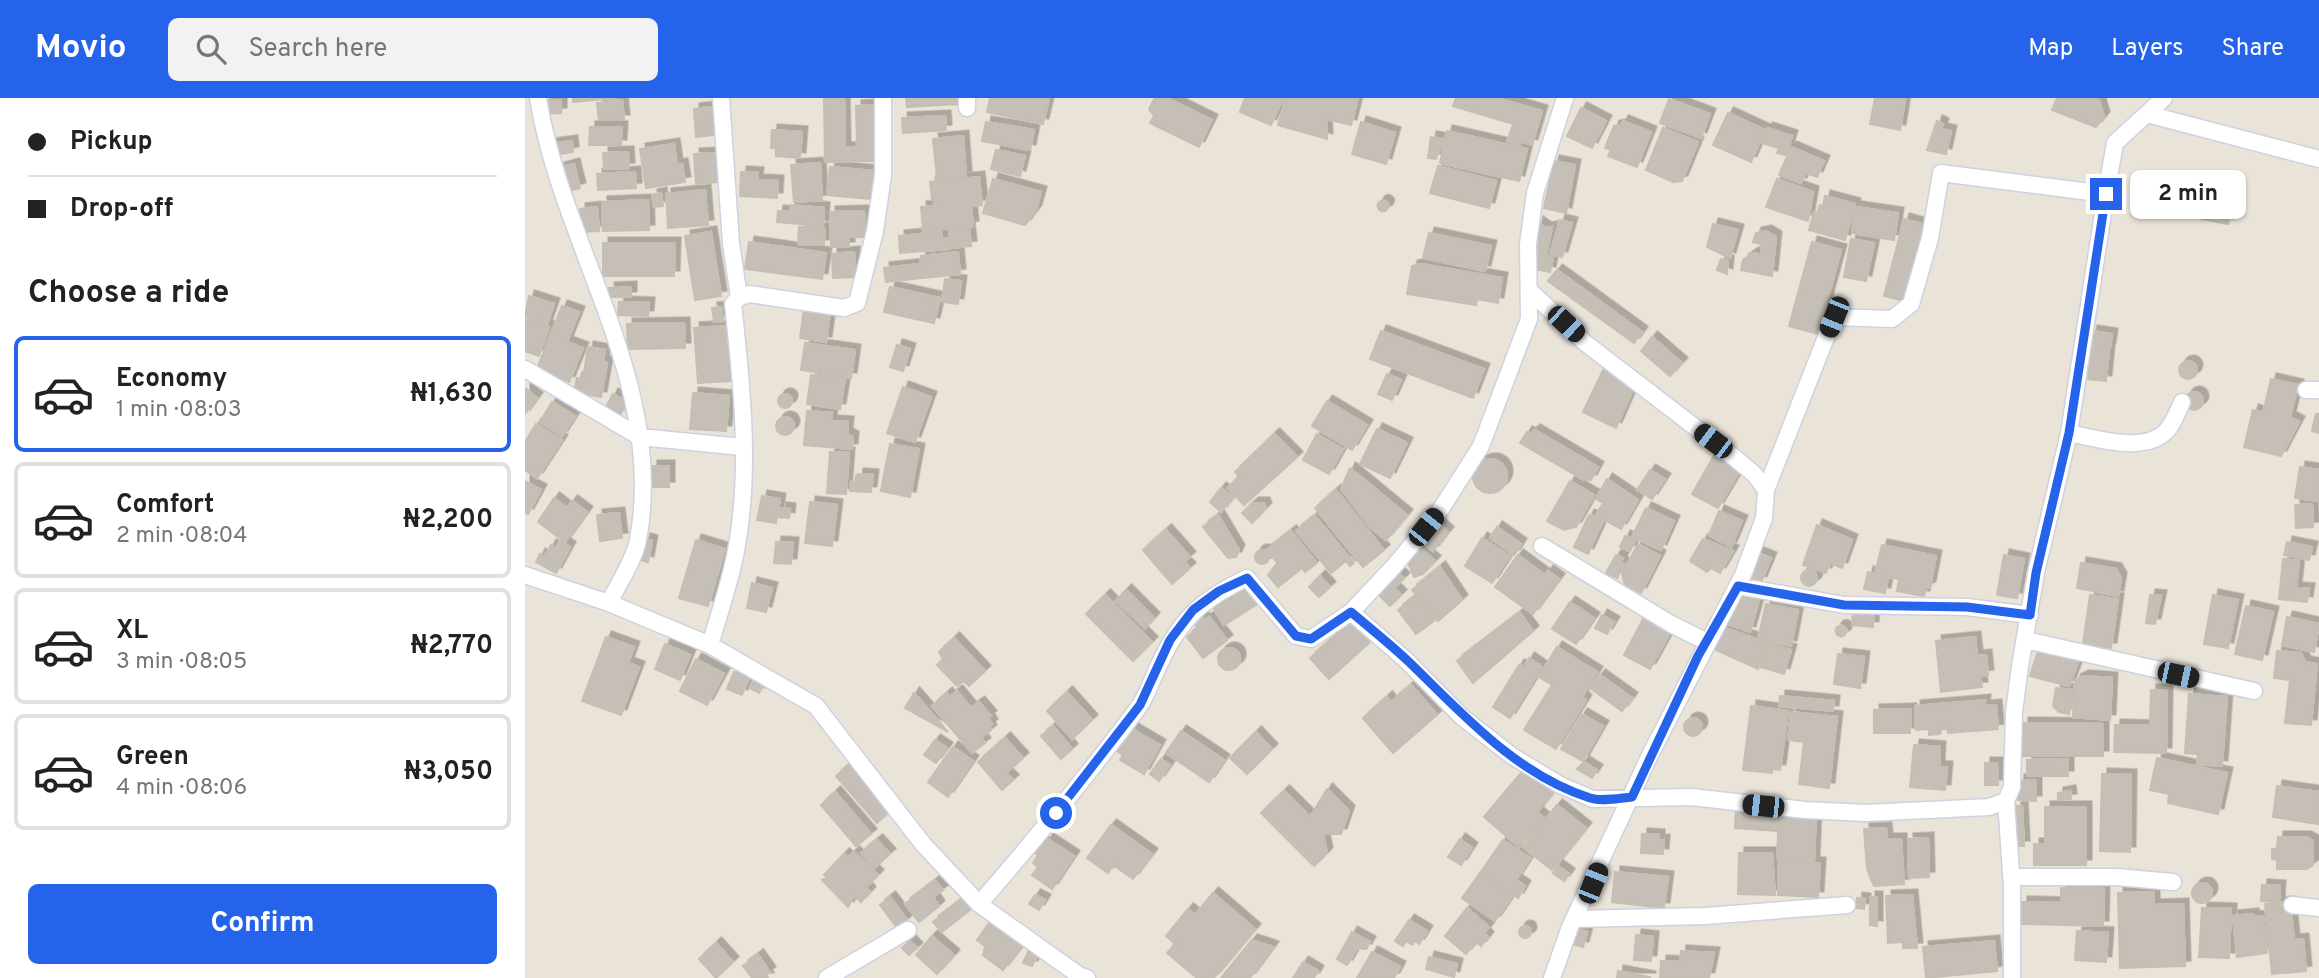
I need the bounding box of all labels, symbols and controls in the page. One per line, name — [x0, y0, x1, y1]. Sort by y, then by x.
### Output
search box — [168, 18, 658, 81]
text: Movio — [35, 28, 126, 70]
icon: search — [192, 30, 230, 68]
text: Search here — [248, 33, 387, 66]
text: Map — [2028, 34, 2073, 64]
text: Layers — [2111, 34, 2183, 64]
text: Share — [2221, 34, 2284, 64]
text: Pickup — [70, 126, 153, 159]
callout: 2 min — [2131, 170, 2246, 218]
route end — [2090, 178, 2122, 210]
text: 2 min — [2158, 180, 2218, 209]
text: Drop-off — [70, 193, 173, 226]
text: Choose a ride — [28, 274, 229, 314]
car — [1817, 294, 1852, 340]
car — [1544, 302, 1589, 346]
icon: car — [32, 363, 95, 426]
text: Economy — [116, 363, 227, 396]
text: ₦1,630 — [410, 378, 493, 411]
text: 1 min · 08:03 — [116, 396, 242, 425]
car — [1690, 420, 1737, 462]
icon: car — [32, 489, 95, 552]
text: Comfort — [116, 489, 214, 522]
text: ₦2,200 — [403, 504, 493, 537]
car — [1405, 504, 1448, 550]
text: 2 min · 08:04 — [116, 522, 248, 551]
icon: car — [32, 615, 95, 678]
text: XL — [116, 615, 148, 648]
text: ₦2,770 — [410, 630, 493, 663]
text: 3 min · 08:05 — [116, 648, 247, 677]
car — [2156, 660, 2201, 690]
icon: car — [32, 741, 95, 804]
text: Green — [116, 741, 189, 774]
text: ₦3,050 — [404, 756, 493, 789]
text: 4 min · 08:06 — [116, 774, 247, 803]
car — [1742, 793, 1785, 819]
route start — [1040, 797, 1072, 829]
car — [1576, 860, 1611, 906]
button: Confirm — [28, 884, 497, 964]

